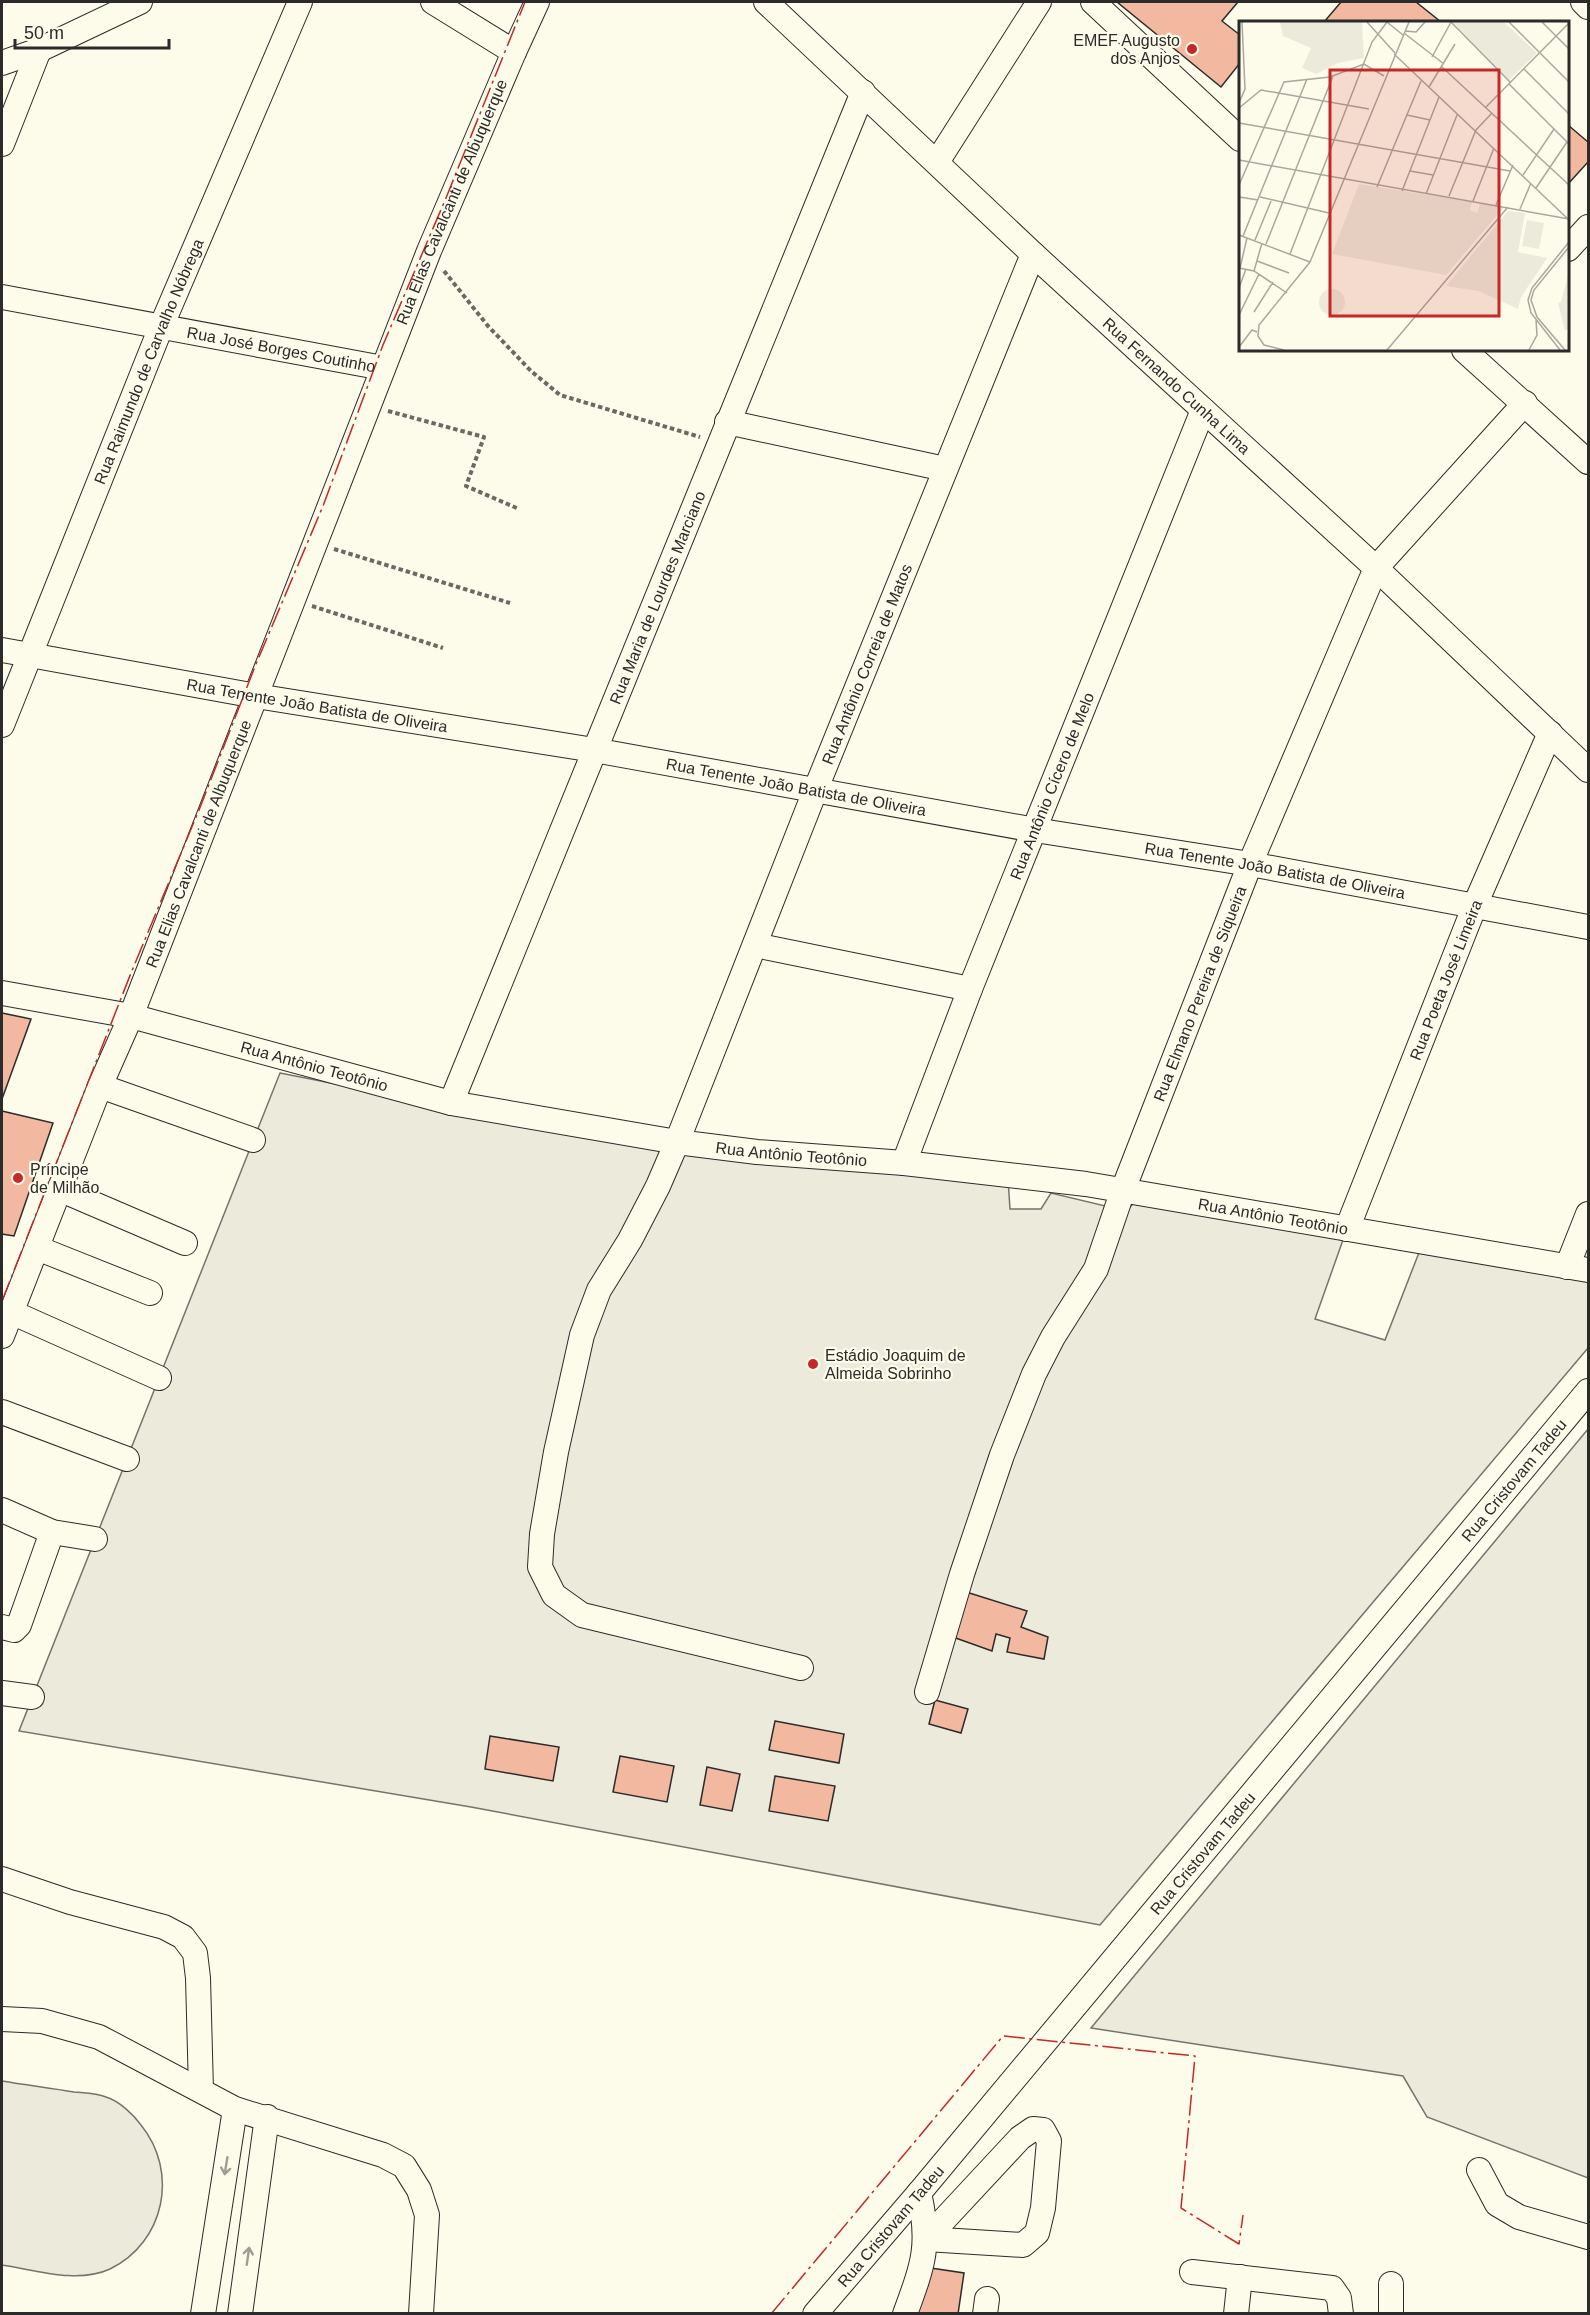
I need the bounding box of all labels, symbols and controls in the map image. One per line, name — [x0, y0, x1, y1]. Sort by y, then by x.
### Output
scale bar — [15, 12, 170, 50]
inset map — [1239, 21, 1569, 351]
text: 50 m — [24, 23, 64, 43]
place label: EMEF Augusto dos Anjos — [1073, 32, 1180, 67]
marker: EMEF Augusto dos Anjos — [1185, 42, 1199, 56]
street label: Rua Elias Cavalcanti de Albuquerque — [393, 76, 510, 327]
street label: Rua Raimundo de Carvalho Nóbrega — [91, 236, 206, 486]
street label: Rua Fernando Cunha Lima — [1100, 314, 1254, 457]
street label: Rua José Borges Coutinho — [186, 323, 377, 375]
street label: Rua Maria de Lourdes Marciano — [606, 488, 708, 706]
street label: Rua Antônio Correia de Matos — [818, 561, 915, 767]
street label: Rua Tenente João Batista de Oliveira — [185, 675, 449, 735]
street label: Rua Antônio Cícero de Melo — [1006, 690, 1097, 882]
street label: Rua Elias Cavalcanti de Albuquerque — [142, 717, 254, 970]
street label: Rua Tenente João Batista de Oliveira — [665, 755, 928, 819]
street label: Rua Tenente João Batista de Oliveira — [1144, 839, 1407, 901]
street label: Rua Elmano Pereira de Siqueira — [1150, 883, 1249, 1104]
street label: Rua Poeta José Limeira — [1406, 897, 1485, 1062]
street label: Rua Antônio Teotônio — [239, 1038, 390, 1094]
street label: Rua Antônio Teotônio — [715, 1138, 868, 1169]
place label: Príncipe de Milhão — [30, 1161, 99, 1196]
marker: Príncipe de Milhão — [11, 1171, 25, 1185]
street label: Rua Antônio Teotônio — [1197, 1195, 1349, 1237]
place label: Estádio Joaquim de Almeida Sobrinho — [825, 1347, 966, 1382]
marker: Estádio Joaquim de Almeida Sobrinho — [806, 1357, 820, 1371]
street label: Rua Cristovam Tadeu — [1458, 1416, 1569, 1544]
street label: Rua Cristovam Tadeu — [1147, 1789, 1258, 1918]
one-way arrow — [220, 2156, 231, 2176]
street label: Rua Cristovam Tadeu — [834, 2162, 947, 2290]
one-way arrow — [243, 2246, 254, 2266]

